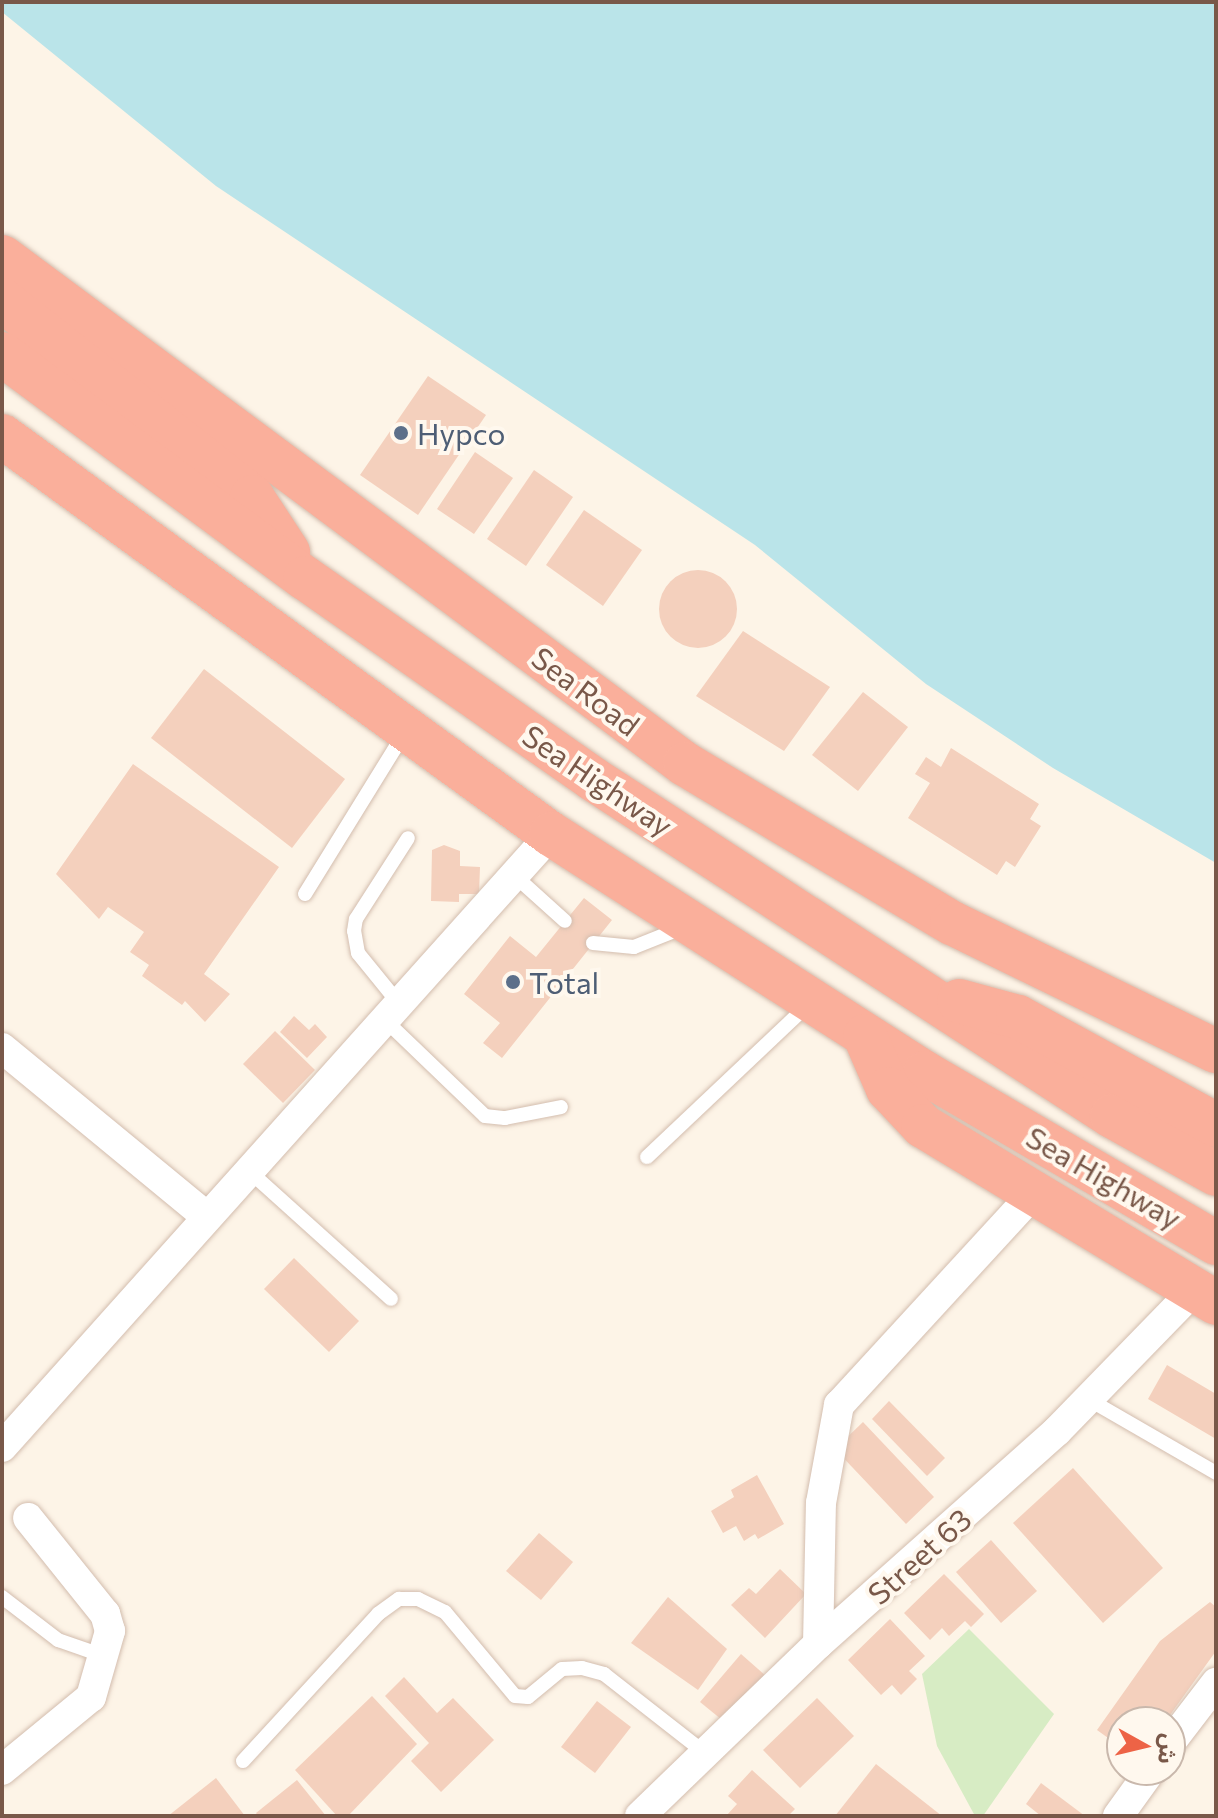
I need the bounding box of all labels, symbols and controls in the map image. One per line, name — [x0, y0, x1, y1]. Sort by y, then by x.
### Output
place label: Hypco — [417, 415, 506, 451]
marker: Hypco — [392, 424, 410, 442]
street label: Sea Road — [525, 639, 647, 743]
street label: Sea Highway — [516, 717, 680, 843]
place label: Total — [529, 964, 599, 1000]
marker: Total — [504, 973, 522, 991]
street label: Sea Highway — [1020, 1118, 1188, 1236]
street label: Street 63 — [860, 1501, 978, 1611]
north arrow — [1106, 1706, 1186, 1786]
text: ش — [1153, 1732, 1184, 1766]

